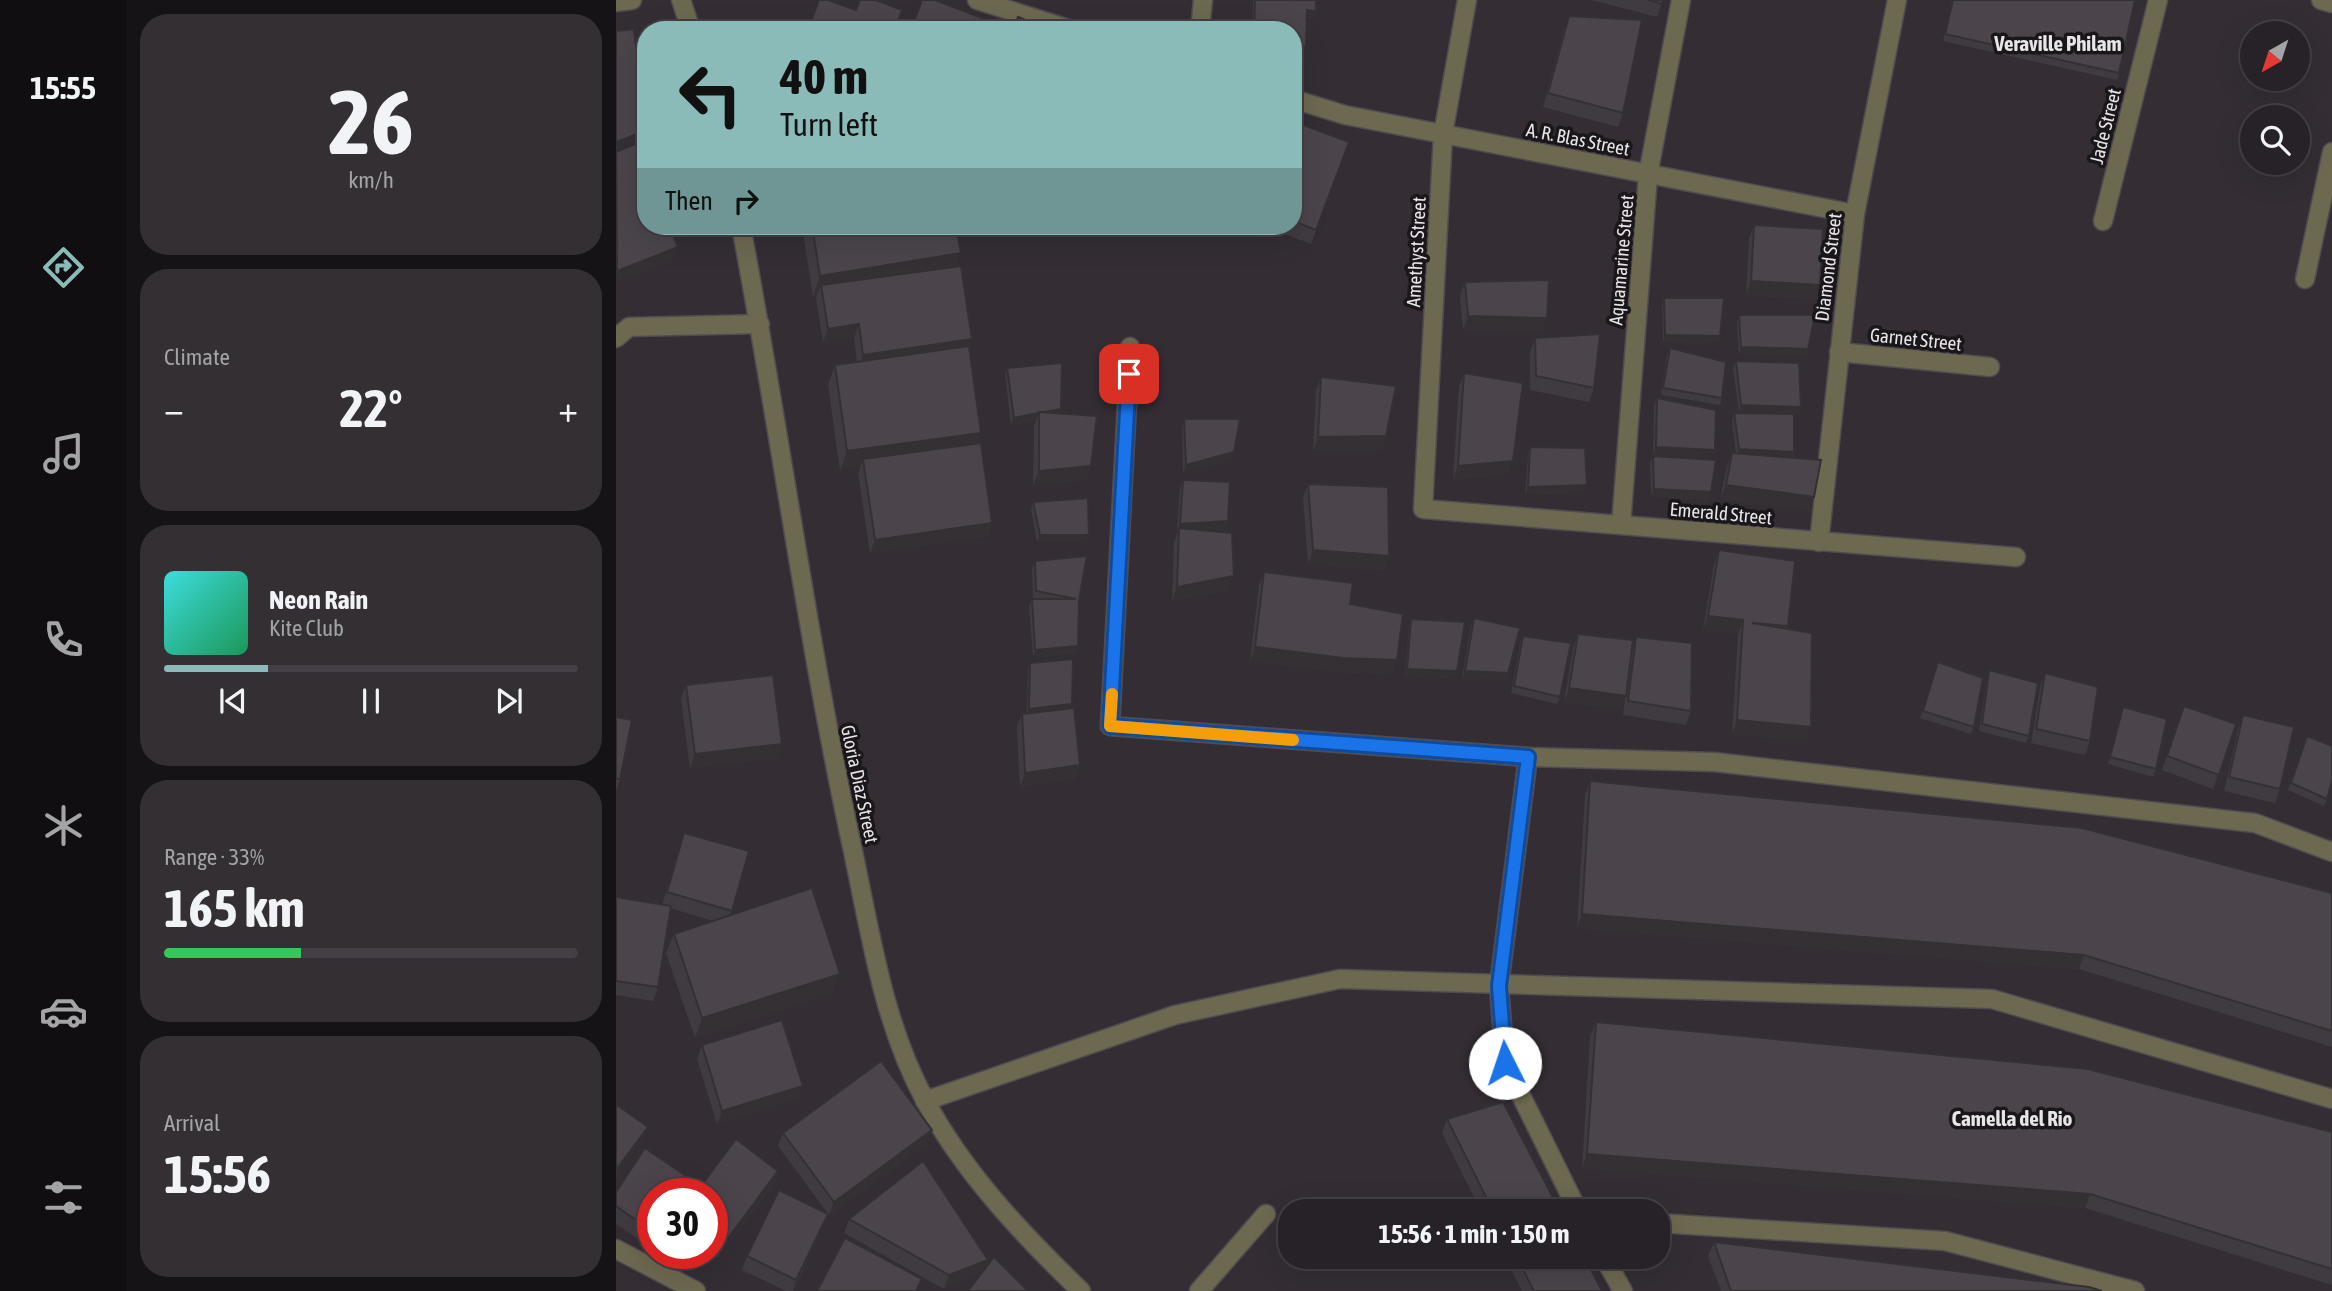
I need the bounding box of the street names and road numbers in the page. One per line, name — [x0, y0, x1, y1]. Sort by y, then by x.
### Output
street label: Jade Street — [2085, 86, 2125, 166]
street label: A. R. Blas Street — [1525, 118, 1631, 160]
street label: Aquamarine Street — [1604, 194, 1638, 326]
street label: Amethyst Street — [1402, 196, 1430, 308]
street label: Diamond Street — [1810, 212, 1846, 322]
street label: Garnet Street — [1869, 323, 1963, 355]
street label: Emerald Street — [1669, 498, 1773, 528]
street label: Gloria Diaz Street — [837, 723, 883, 845]

